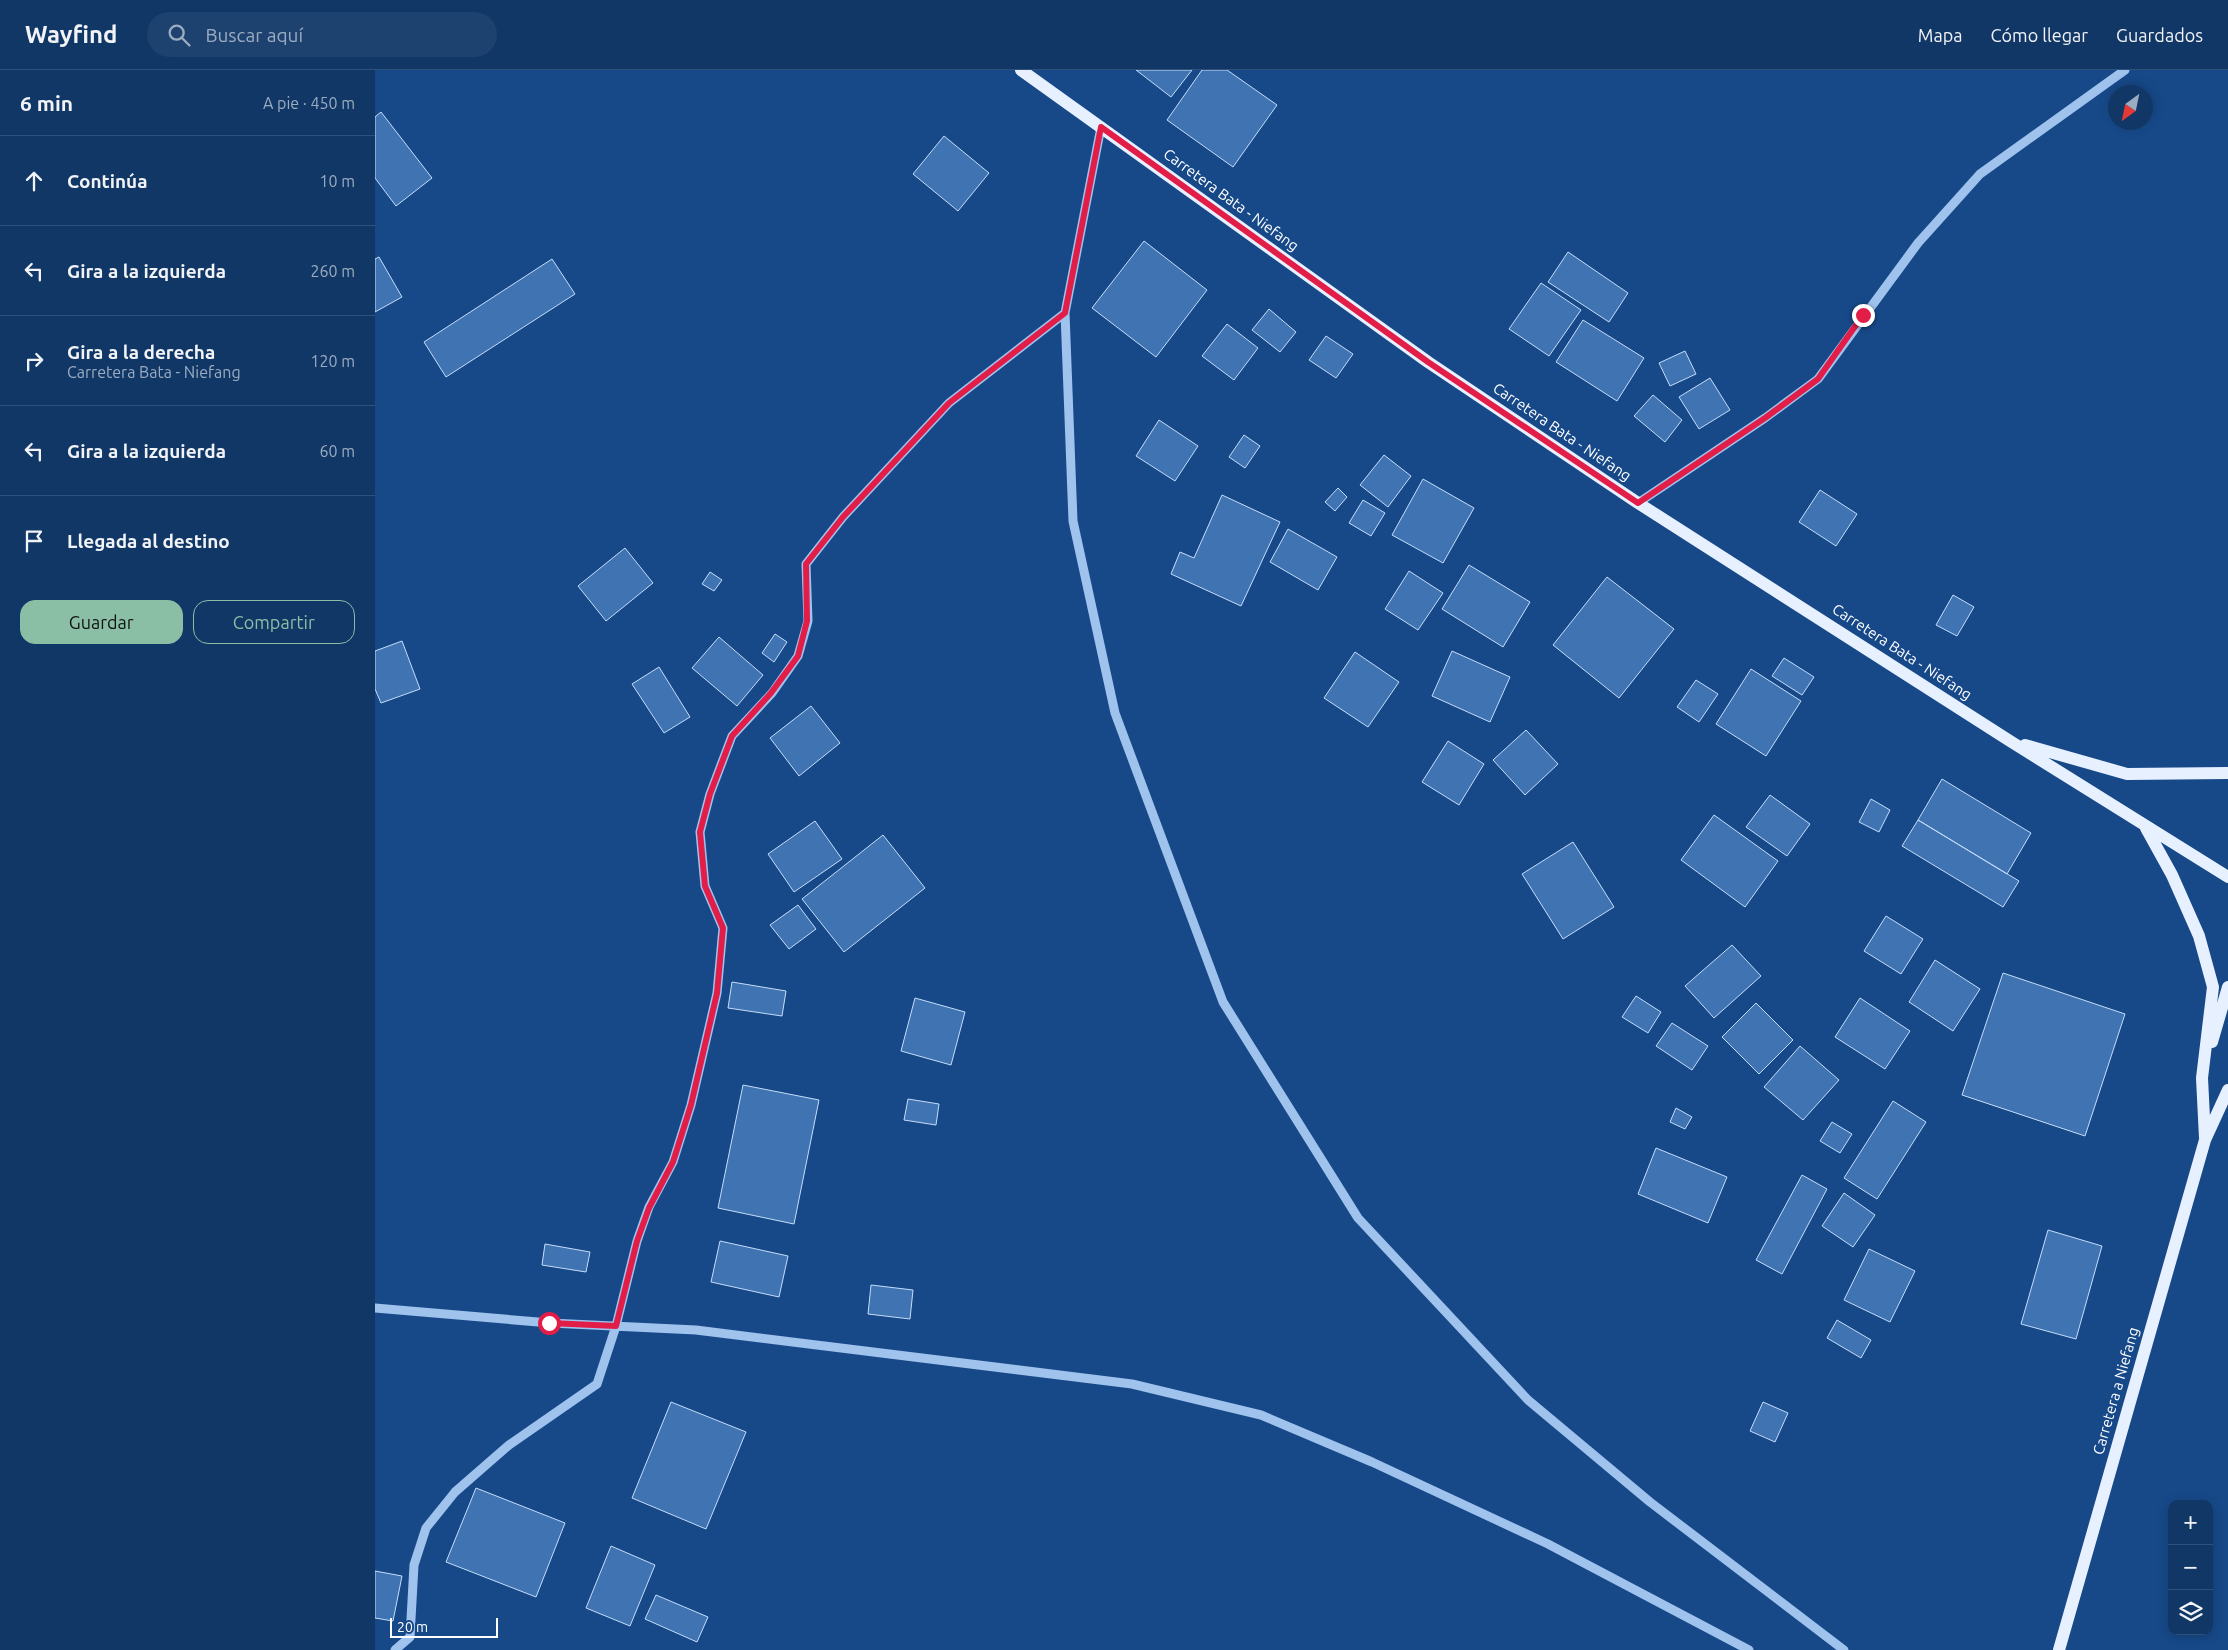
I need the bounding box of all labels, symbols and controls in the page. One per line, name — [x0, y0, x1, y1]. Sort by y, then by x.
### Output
search box — [147, 12, 497, 57]
text: Wayfind — [25, 21, 117, 48]
icon: search — [165, 21, 193, 49]
text: Buscar aquí — [205, 24, 303, 46]
text: Mapa — [1918, 25, 1963, 45]
text: Cómo llegar — [1991, 25, 2088, 45]
text: Guardados — [2116, 25, 2203, 45]
north arrow — [2108, 85, 2153, 130]
text: 6 min — [20, 91, 73, 115]
text: A pie · 450 m — [263, 94, 355, 112]
street label: Carretera Bata - Niefang — [1160, 145, 1302, 254]
icon: ahead — [20, 167, 48, 195]
text: Continúa — [67, 170, 148, 192]
text: 10 m — [319, 172, 355, 190]
icon: left — [20, 257, 48, 285]
text: Gira a la izquierda — [67, 260, 226, 282]
text: 260 m — [310, 262, 355, 280]
route end — [1852, 304, 1875, 327]
text: Gira a la derecha — [67, 341, 215, 363]
icon: right — [20, 347, 48, 375]
text: 120 m — [310, 352, 355, 370]
text: Carretera Bata - Niefang — [67, 363, 241, 381]
street label: Carretera Bata - Niefang — [1490, 379, 1635, 484]
icon: left — [20, 437, 48, 465]
text: Gira a la izquierda — [67, 440, 226, 462]
text: 60 m — [319, 442, 355, 460]
icon: arrive — [20, 527, 48, 555]
text: Llegada al destino — [67, 530, 230, 552]
button: Guardar — [20, 600, 183, 644]
button: Compartir — [193, 600, 355, 644]
street label: Carretera Bata - Niefang — [1829, 600, 1975, 703]
route start — [538, 1312, 561, 1335]
street label: Carretera a Niefang — [2089, 1325, 2142, 1457]
map controls — [2168, 1500, 2213, 1635]
button: + — [2168, 1500, 2213, 1545]
button: − — [2168, 1545, 2213, 1590]
button: layers — [2168, 1590, 2213, 1635]
scale bar — [390, 1615, 497, 1638]
text: 20 m — [397, 1619, 428, 1635]

